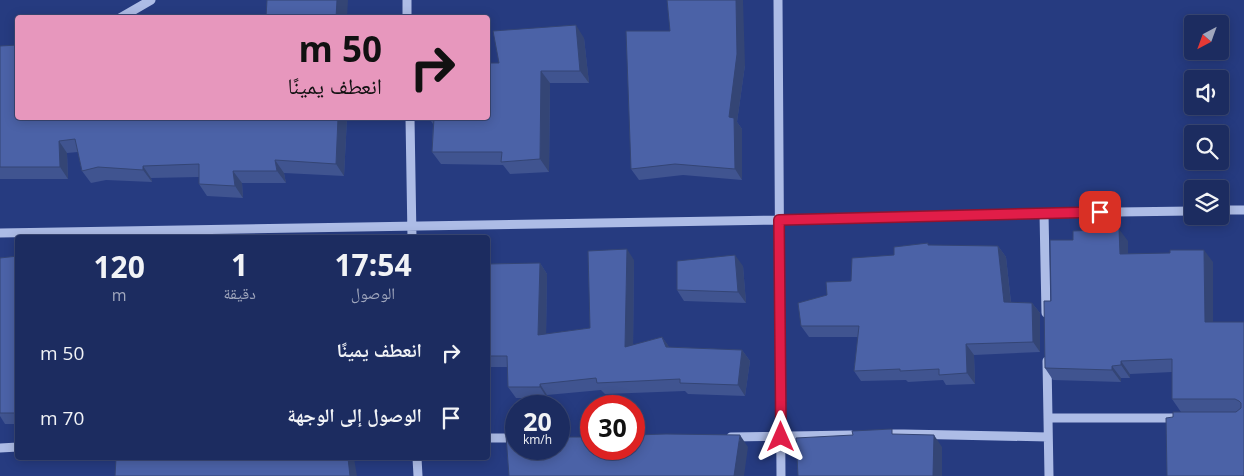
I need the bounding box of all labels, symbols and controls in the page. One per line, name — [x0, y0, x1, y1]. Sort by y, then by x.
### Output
north arrow — [1184, 15, 1229, 60]
map controls — [1184, 15, 1229, 225]
text: 50 m — [299, 25, 382, 72]
icon: right — [400, 35, 465, 100]
text: انعطف يمينًا — [288, 70, 382, 100]
button: sound — [1184, 70, 1229, 115]
button: search — [1184, 125, 1229, 170]
button: layers — [1184, 180, 1229, 225]
pin — [1079, 191, 1121, 233]
icon: arrive — [1086, 198, 1114, 226]
text: 1 — [231, 244, 248, 285]
text: 17:54 — [334, 244, 412, 285]
text: 120 — [93, 246, 145, 287]
text: دقيقة — [223, 282, 256, 304]
text: الوصول — [351, 282, 395, 304]
text: m — [112, 284, 127, 306]
text: انعطف يمينًا — [336, 337, 422, 363]
icon: right — [437, 339, 465, 367]
text: 50 m — [40, 340, 84, 366]
speed limit sign: 30 — [580, 395, 645, 460]
text: الوصول إلى الوجهة — [287, 402, 422, 428]
icon: arrive — [437, 404, 465, 432]
text: 20 — [523, 404, 552, 438]
text: 70 m — [40, 405, 84, 431]
position arrow — [754, 410, 806, 462]
text: km/h — [523, 431, 552, 448]

